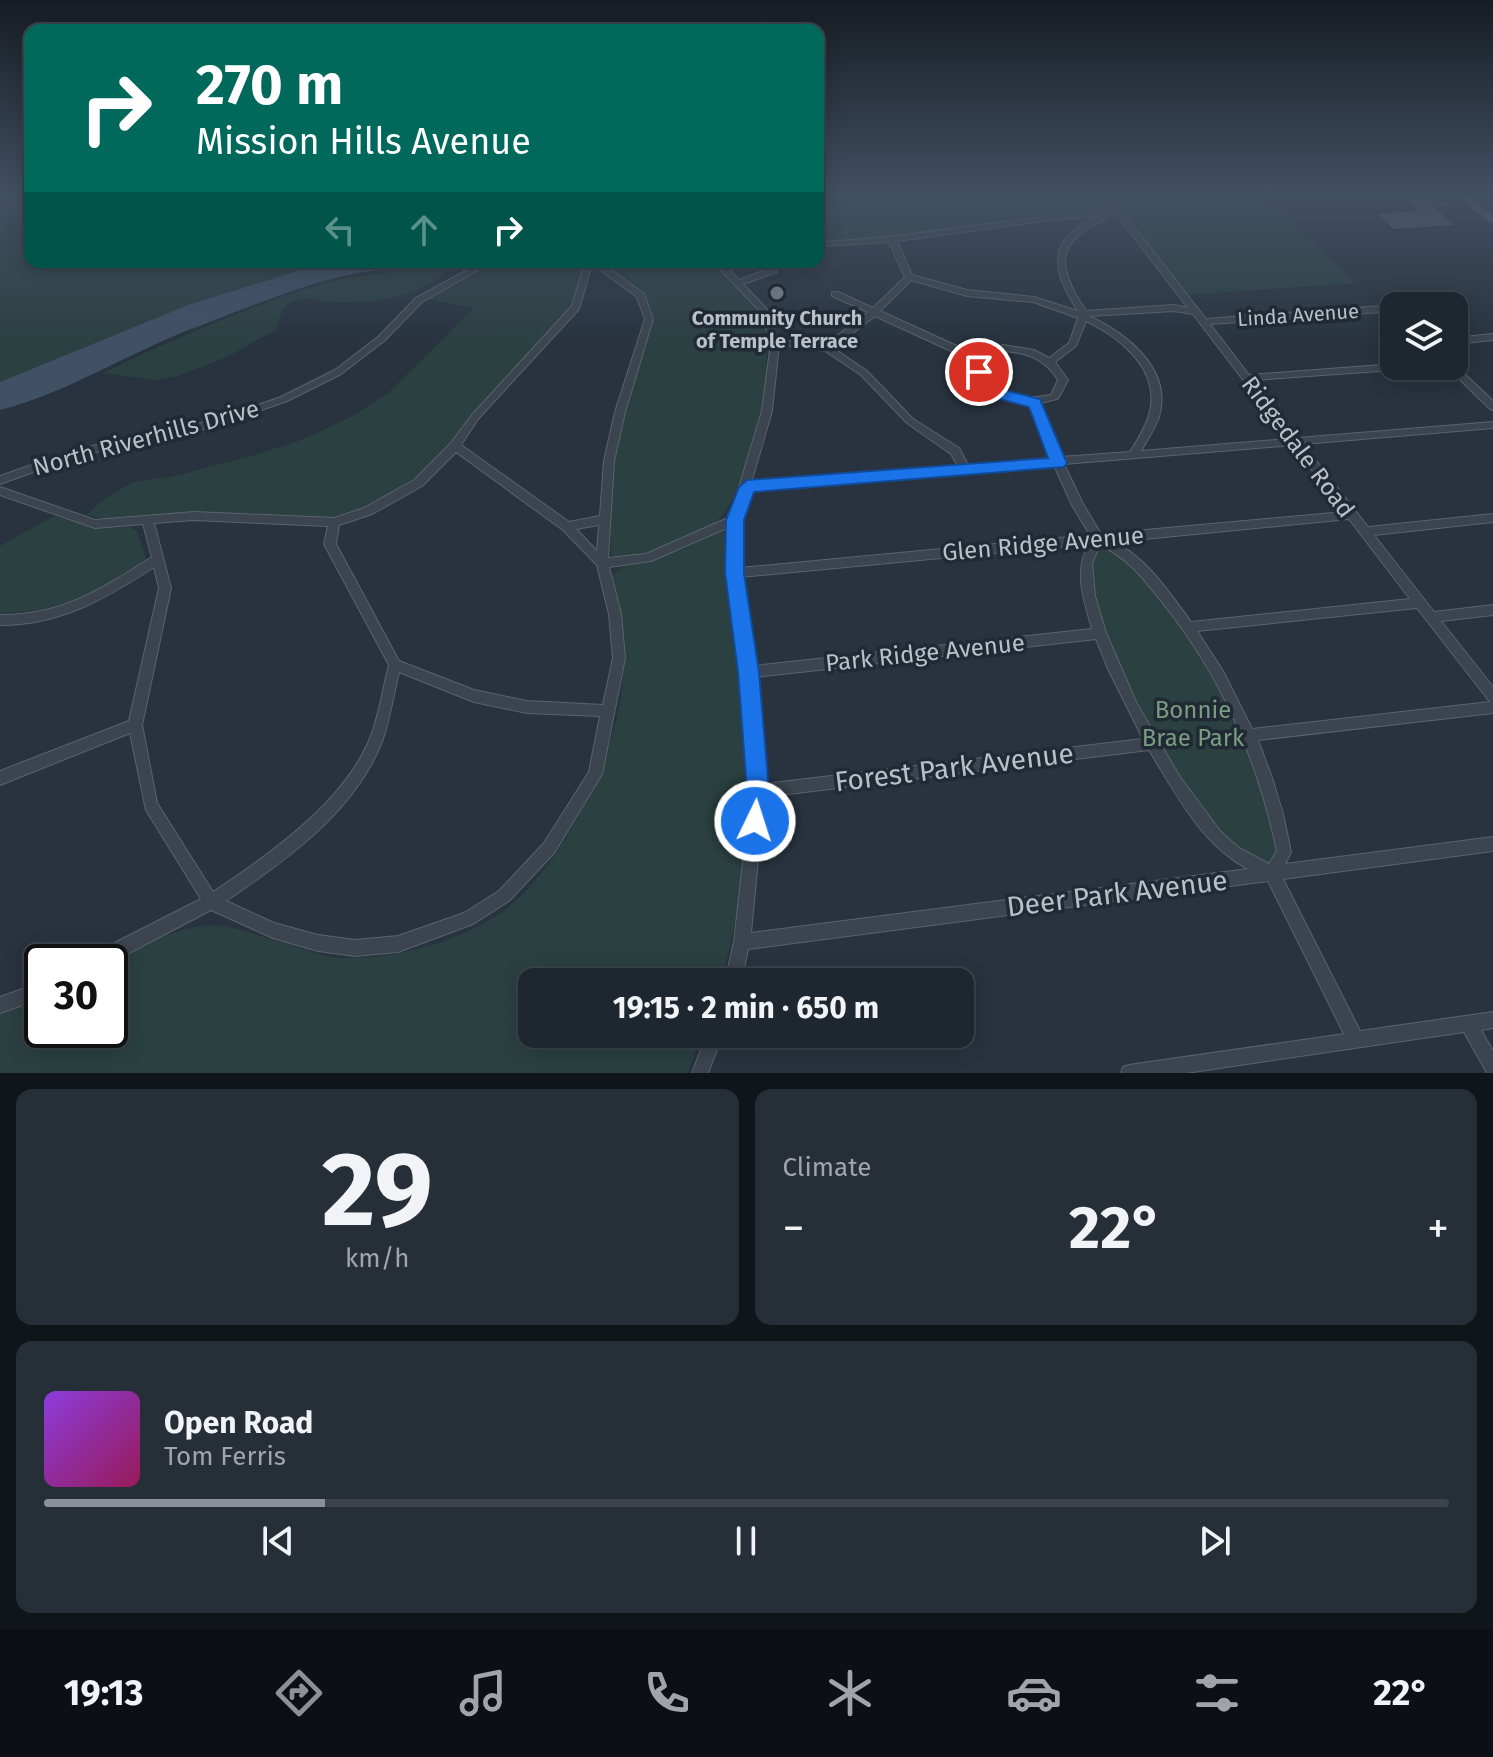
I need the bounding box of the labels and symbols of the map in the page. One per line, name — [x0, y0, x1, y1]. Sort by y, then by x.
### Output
marker: Community Church of Temple Terrace — [768, 284, 786, 302]
street label: Linda Avenue — [1236, 299, 1360, 331]
place label: Community Church of Temple Terrace — [692, 306, 862, 353]
pin — [945, 338, 1013, 406]
street label: Ridgedale Road — [1236, 371, 1360, 523]
street label: North Riverhills Drive — [30, 394, 262, 482]
street label: Glen Ridge Avenue — [941, 521, 1145, 567]
street label: Park Ridge Avenue — [824, 629, 1026, 677]
park label: Bonnie Brae Park — [1142, 696, 1245, 752]
street label: Forest Park Avenue — [833, 736, 1075, 799]
position arrow — [713, 779, 797, 863]
street label: Deer Park Avenue — [1005, 864, 1229, 923]
speed limit sign: 30 — [24, 944, 128, 1048]

